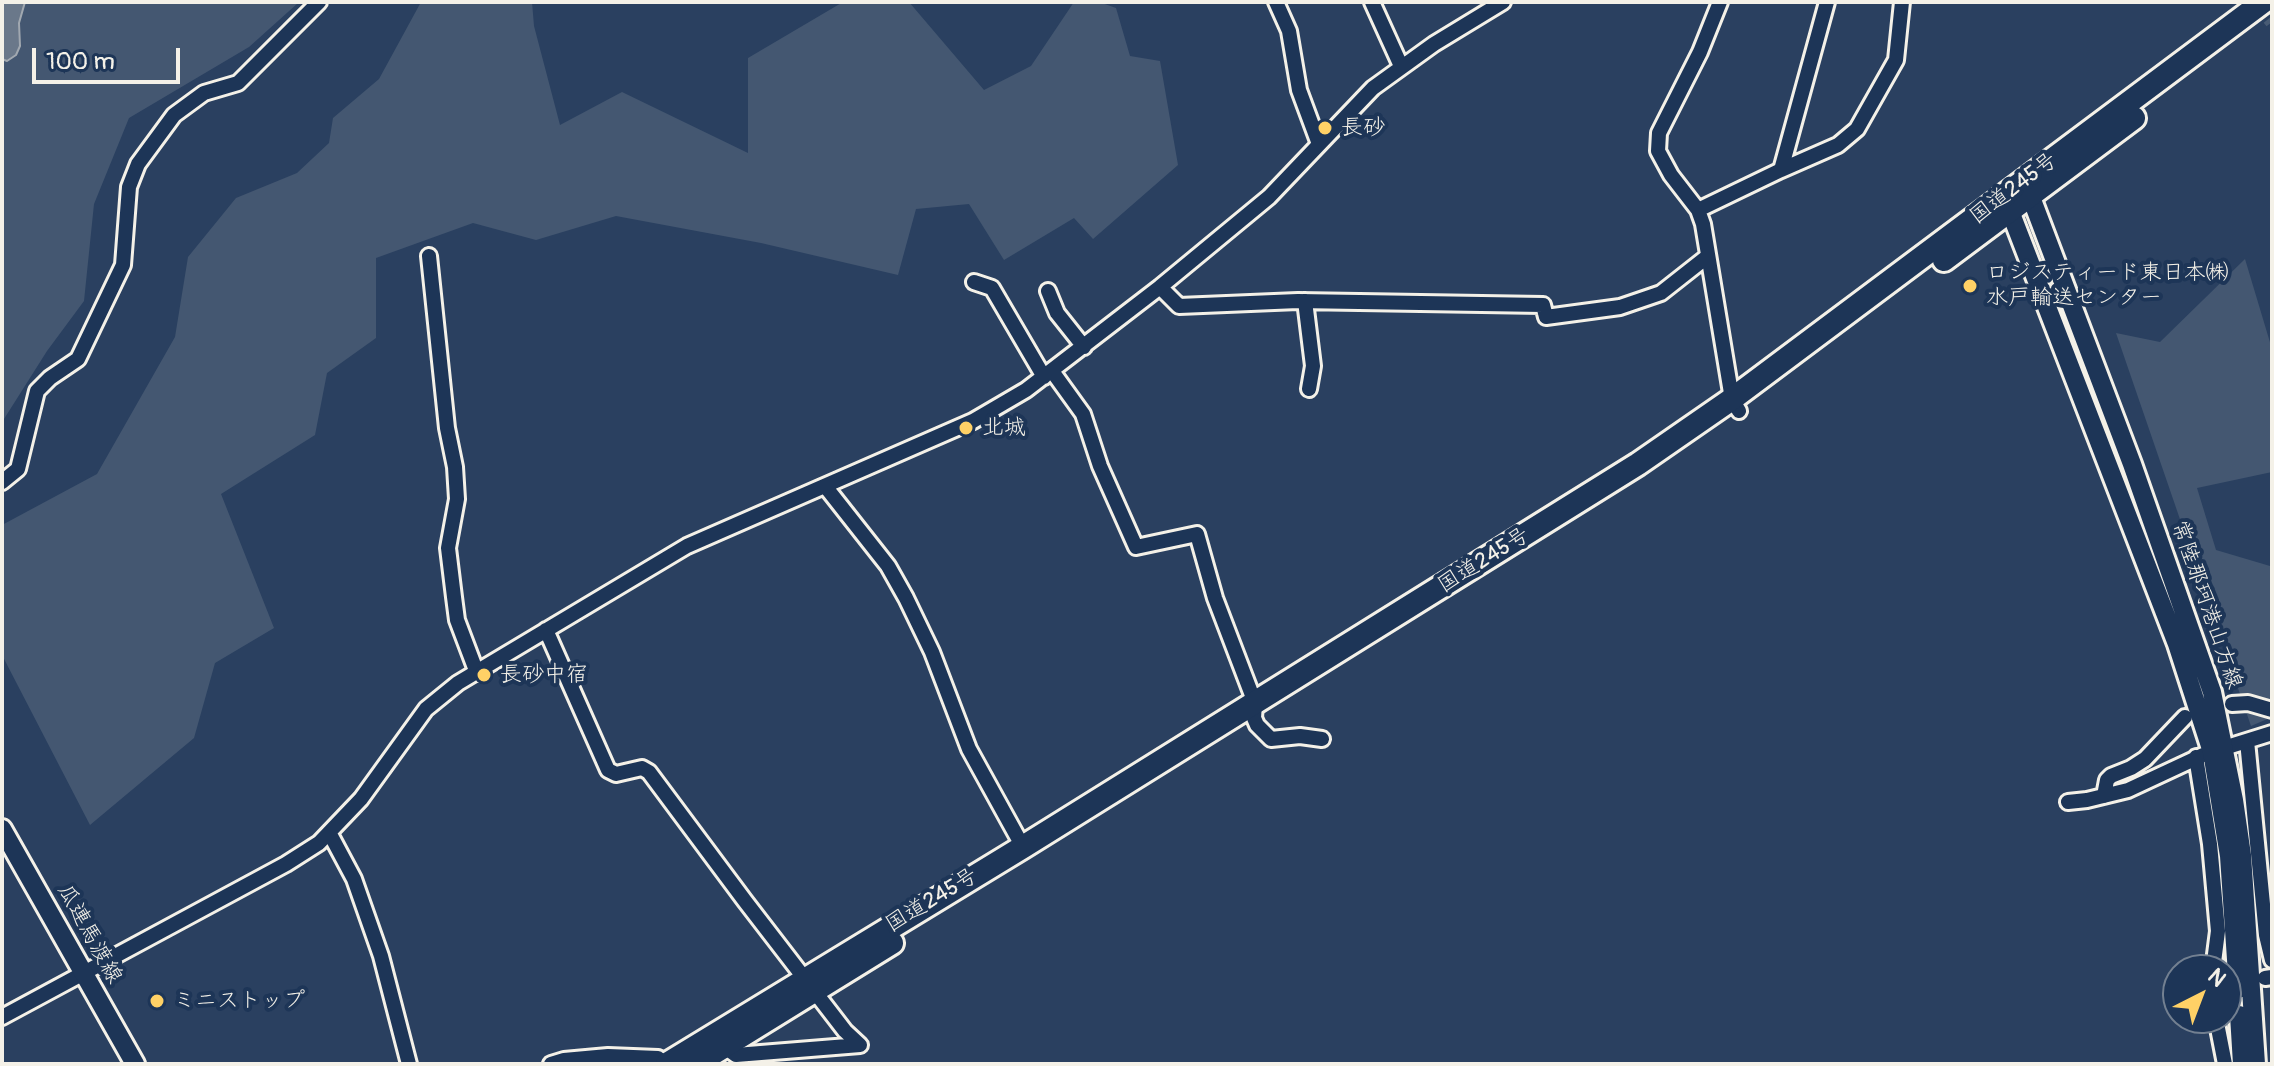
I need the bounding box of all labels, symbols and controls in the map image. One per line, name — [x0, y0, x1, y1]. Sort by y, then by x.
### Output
scale bar — [36, 32, 184, 82]
text: 100 m — [46, 47, 115, 76]
place label: 長砂 — [1341, 115, 1385, 141]
marker: 長砂 — [1316, 119, 1334, 137]
street label: 国道245号 — [1965, 147, 2063, 231]
place label: ロジスティード東日本㈱ 水戸輸送センター — [1986, 260, 2228, 312]
marker: ロジスティード東日本㈱ 水戸輸送センター — [1961, 277, 1979, 295]
place label: 北城 — [982, 415, 1026, 441]
marker: 北城 — [957, 419, 975, 437]
street label: 常陸那珂港山方線 — [2165, 517, 2247, 693]
street label: 国道245号 — [1433, 523, 1535, 599]
place label: 長砂中宿 — [500, 662, 588, 688]
marker: 長砂中宿 — [475, 666, 493, 684]
street label: 国道245号 — [881, 863, 983, 939]
street label: 瓜連馬渡線 — [51, 879, 127, 989]
north arrow — [2162, 954, 2242, 1034]
text: N — [2202, 962, 2232, 993]
place label: ミニストップ — [173, 988, 305, 1014]
marker: ミニストップ — [148, 992, 166, 1010]

